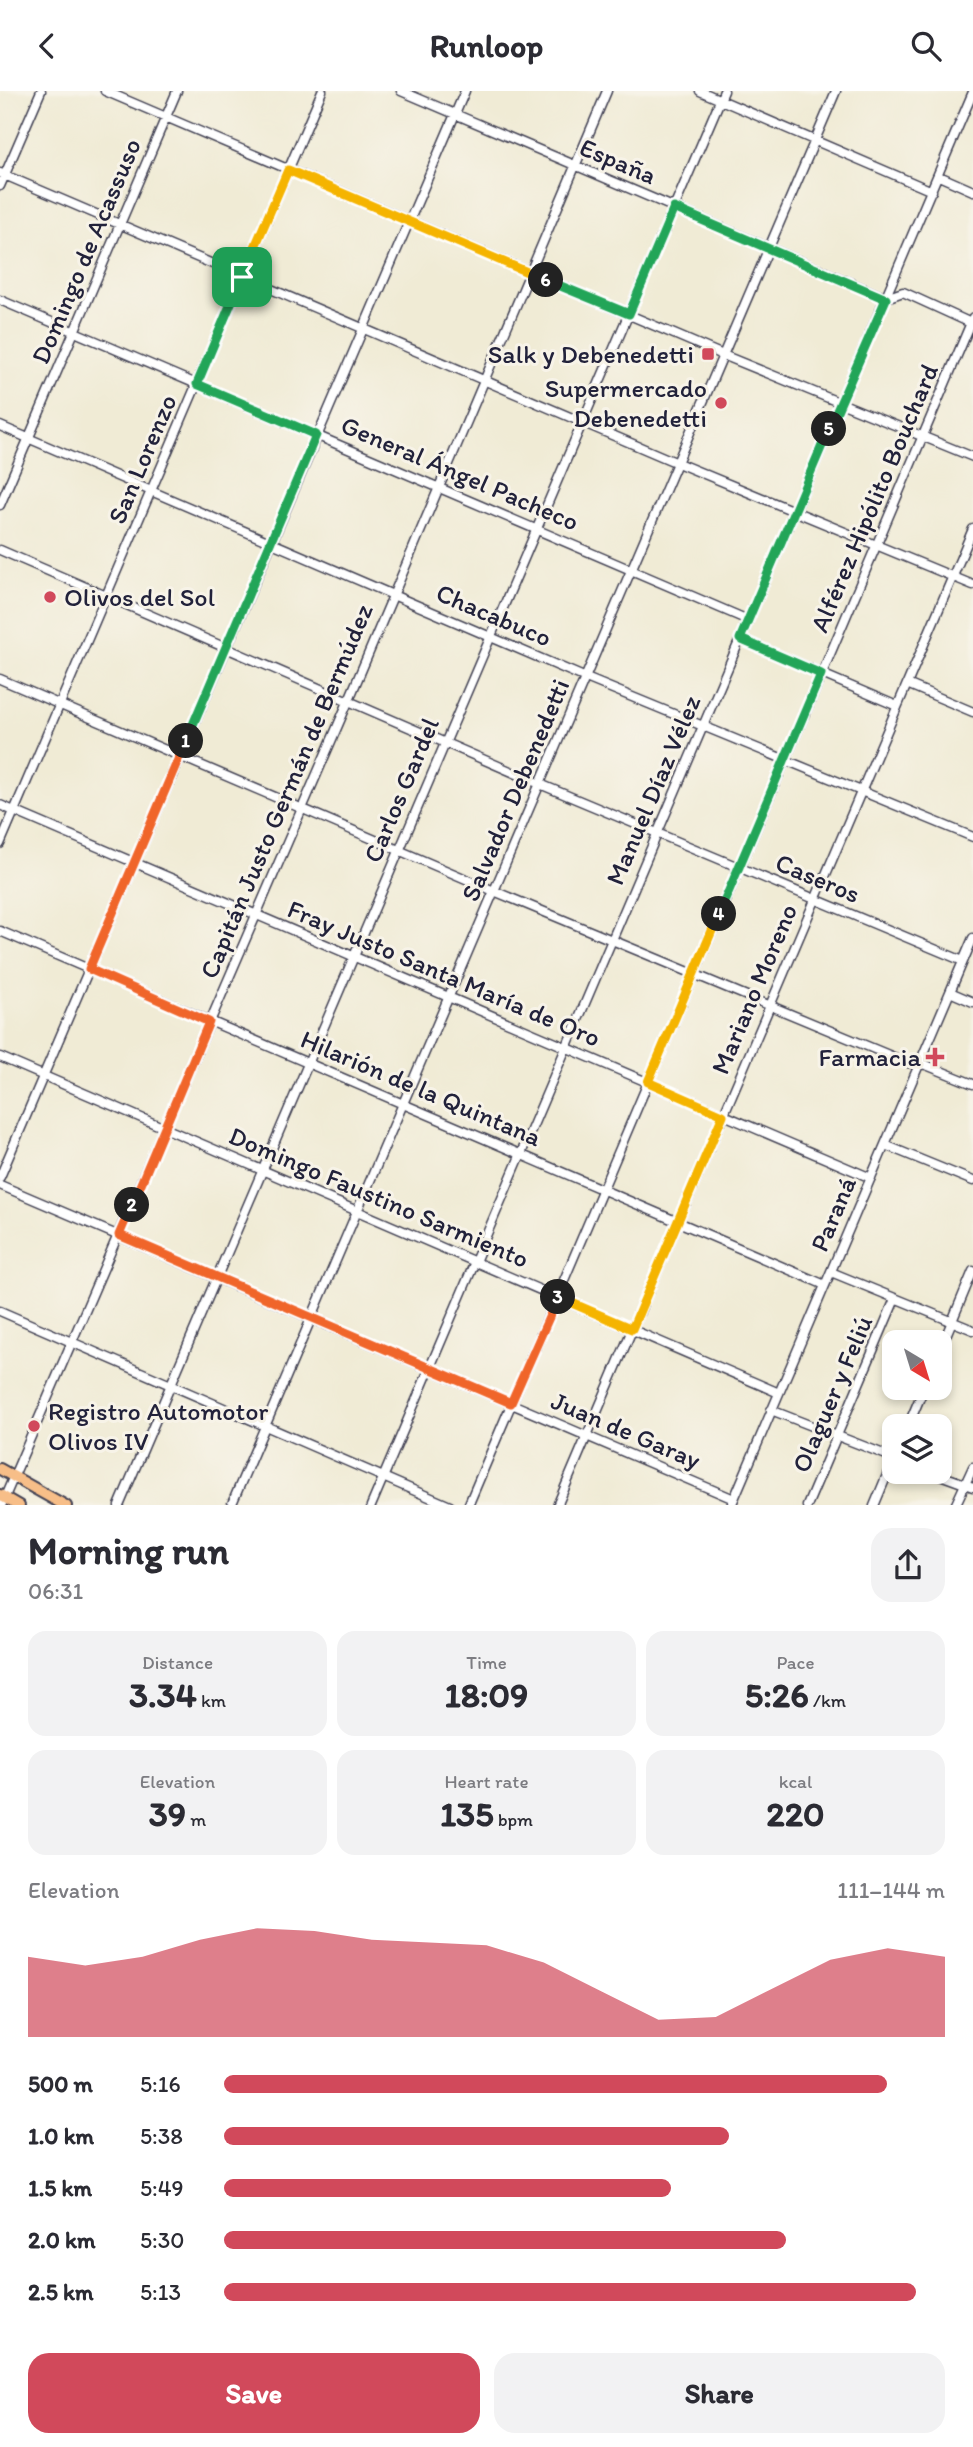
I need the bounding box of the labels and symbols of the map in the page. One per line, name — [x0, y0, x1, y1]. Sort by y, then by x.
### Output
street label: España — [575, 131, 661, 191]
street label: Domingo de Acassuso — [24, 134, 148, 368]
pin — [212, 247, 272, 307]
pin: 6 — [528, 263, 564, 297]
place label: Salk y Debenedetti — [488, 338, 694, 370]
marker: Salk y Debenedetti — [700, 346, 716, 362]
street label: Alférez Hipólito Bouchard — [803, 359, 945, 637]
place label: Supermercado Debenedetti — [545, 372, 707, 434]
street label: San Lorenzo — [100, 390, 184, 528]
marker: Supermercado Debenedetti — [713, 395, 729, 411]
street label: General Ángel Pacheco — [336, 408, 584, 538]
pin: 5 — [812, 411, 846, 447]
street label: Chacabuco — [431, 576, 557, 654]
place label: Olivos del Sol — [64, 581, 215, 613]
marker: Olivos del Sol — [42, 589, 58, 605]
street label: Capitán Justo Germán de Bermúdez — [192, 599, 380, 983]
street label: Salvador Debenedetti — [454, 674, 576, 906]
street label: Manuel Díaz Vélez — [599, 690, 707, 890]
street label: Carlos Gardel — [356, 713, 446, 867]
pin: 1 — [168, 723, 204, 759]
street label: Caseros — [771, 846, 865, 910]
street label: Fray Justo Santa María de Oro — [283, 892, 605, 1054]
pin: 4 — [702, 897, 736, 931]
street label: Mariano Moreno — [704, 899, 804, 1079]
street label: Hilarión de la Quintana — [296, 1023, 547, 1153]
place label: Farmacia — [819, 1041, 921, 1073]
marker: Farmacia — [927, 1049, 943, 1065]
street label: Domingo Faustino Sarmiento — [224, 1119, 534, 1275]
street label: Paraná — [803, 1171, 863, 1256]
pin: 2 — [114, 1187, 150, 1223]
pin: 3 — [540, 1279, 576, 1315]
street label: Olaguer y Feliú — [785, 1311, 879, 1477]
north arrow — [882, 1330, 952, 1400]
street label: Juan de Garay — [546, 1384, 706, 1476]
place label: Registro Automotor Olivos IV — [48, 1395, 269, 1457]
marker: Registro Automotor Olivos IV — [26, 1418, 42, 1434]

